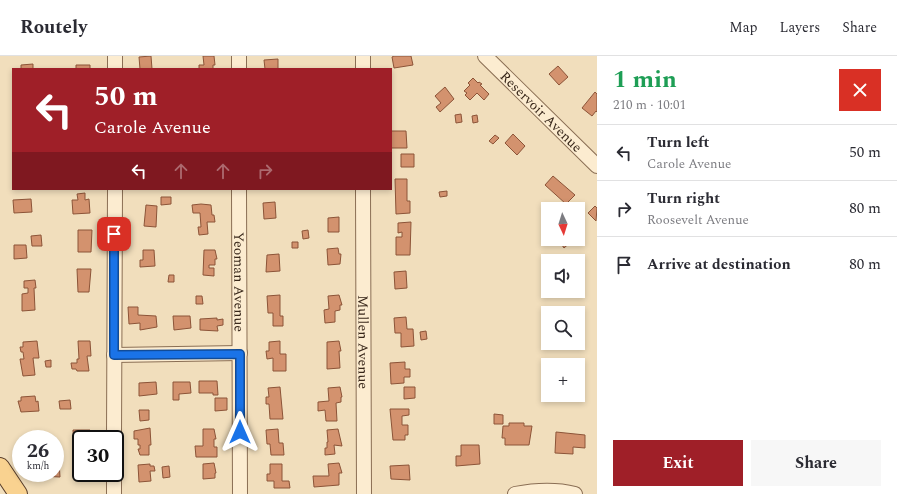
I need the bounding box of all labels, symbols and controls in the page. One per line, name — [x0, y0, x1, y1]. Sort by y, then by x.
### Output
text: Routely — [20, 13, 87, 42]
text: Map — [729, 17, 758, 38]
text: Layers — [780, 17, 820, 38]
text: Share — [842, 17, 877, 38]
text: 1 min — [613, 62, 677, 98]
street label: Reservoir Avenue — [495, 66, 587, 157]
button: close — [839, 69, 881, 111]
text: 50 m — [94, 75, 158, 118]
icon: left — [28, 84, 80, 136]
text: 210 m · 10:01 — [613, 95, 686, 115]
text: Carole Avenue — [94, 114, 211, 141]
text: Turn left — [647, 131, 709, 154]
text: 50 m — [849, 141, 881, 164]
icon: left — [613, 142, 635, 164]
text: Carole Avenue — [647, 154, 731, 174]
icon: left — [128, 160, 150, 182]
icon: ahead — [170, 160, 192, 182]
icon: ahead — [212, 160, 234, 182]
icon: right — [254, 160, 276, 182]
text: Turn right — [647, 187, 720, 210]
text: 80 m — [849, 197, 881, 220]
icon: right — [613, 198, 635, 220]
north arrow — [541, 202, 585, 246]
map controls — [541, 202, 585, 402]
text: Roosevelt Avenue — [647, 210, 749, 230]
pin — [97, 217, 131, 251]
icon: arrive — [103, 223, 125, 245]
street label: Yeoman Avenue — [228, 232, 249, 332]
text: Arrive at destination — [647, 253, 791, 276]
text: 80 m — [849, 253, 881, 276]
button: sound — [541, 254, 585, 298]
icon: arrive — [613, 254, 635, 276]
street label: Mullen Avenue — [352, 295, 374, 389]
button: search — [541, 306, 585, 350]
button: + — [541, 358, 585, 402]
position arrow — [219, 411, 261, 453]
speed limit sign: 30 — [72, 430, 124, 482]
text: 26 — [27, 436, 49, 466]
button: Exit — [613, 440, 743, 486]
button: Share — [751, 440, 881, 486]
text: km/h — [27, 458, 49, 474]

